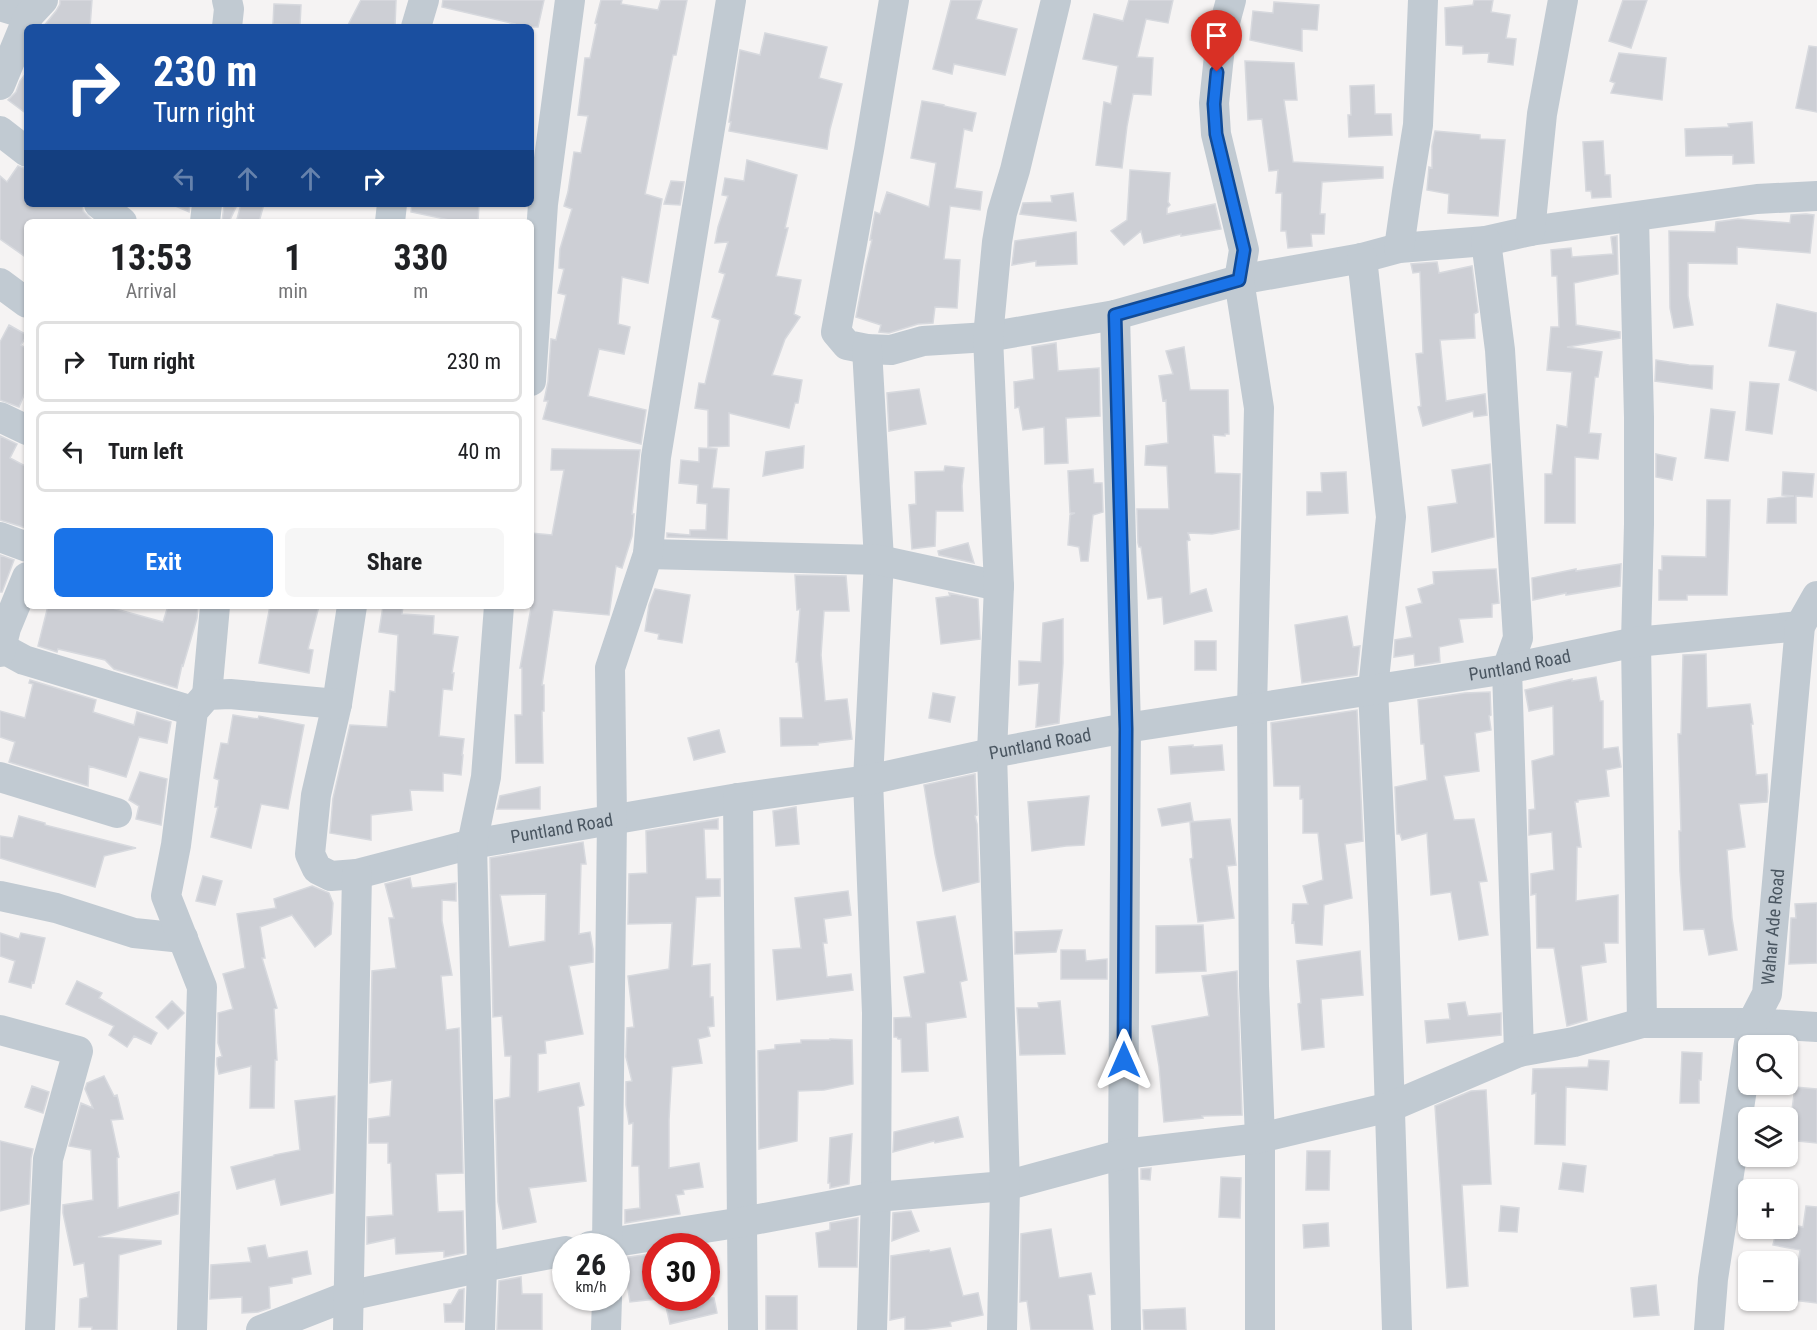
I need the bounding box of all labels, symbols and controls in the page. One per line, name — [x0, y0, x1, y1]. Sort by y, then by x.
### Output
pin — [1191, 10, 1242, 72]
icon: arrive — [1200, 19, 1233, 52]
text: 230 m — [153, 47, 258, 96]
icon: right — [54, 48, 132, 126]
text: Turn right — [153, 97, 255, 129]
icon: left — [168, 162, 201, 195]
icon: ahead — [231, 162, 264, 195]
icon: ahead — [294, 162, 327, 195]
icon: right — [357, 162, 390, 195]
text: 13:53 — [110, 237, 192, 279]
text: 1 — [284, 237, 302, 279]
text: 330 — [394, 237, 448, 279]
text: Arrival — [126, 279, 177, 303]
text: min — [278, 279, 308, 303]
text: m — [413, 279, 428, 303]
icon: right — [57, 345, 90, 378]
text: Turn right — [108, 349, 195, 374]
text: 230 m — [447, 349, 501, 374]
icon: left — [57, 435, 90, 468]
text: Turn left — [108, 439, 183, 464]
text: 40 m — [458, 439, 501, 464]
button: Exit — [54, 528, 273, 597]
button: Share — [285, 528, 504, 597]
street label: Puntland Road — [1467, 645, 1572, 685]
street label: Puntland Road — [987, 724, 1093, 763]
street label: Puntland Road — [509, 809, 614, 847]
street label: Wahar Ade Road — [1757, 868, 1788, 986]
position arrow — [1092, 1028, 1156, 1092]
map controls — [1738, 1035, 1798, 1311]
button: search — [1738, 1035, 1798, 1095]
button: layers — [1738, 1107, 1798, 1167]
button: + — [1738, 1179, 1798, 1239]
speed limit sign: 30 — [642, 1233, 720, 1311]
text: 26 — [576, 1247, 606, 1282]
button: − — [1738, 1251, 1798, 1311]
text: km/h — [576, 1278, 606, 1296]

